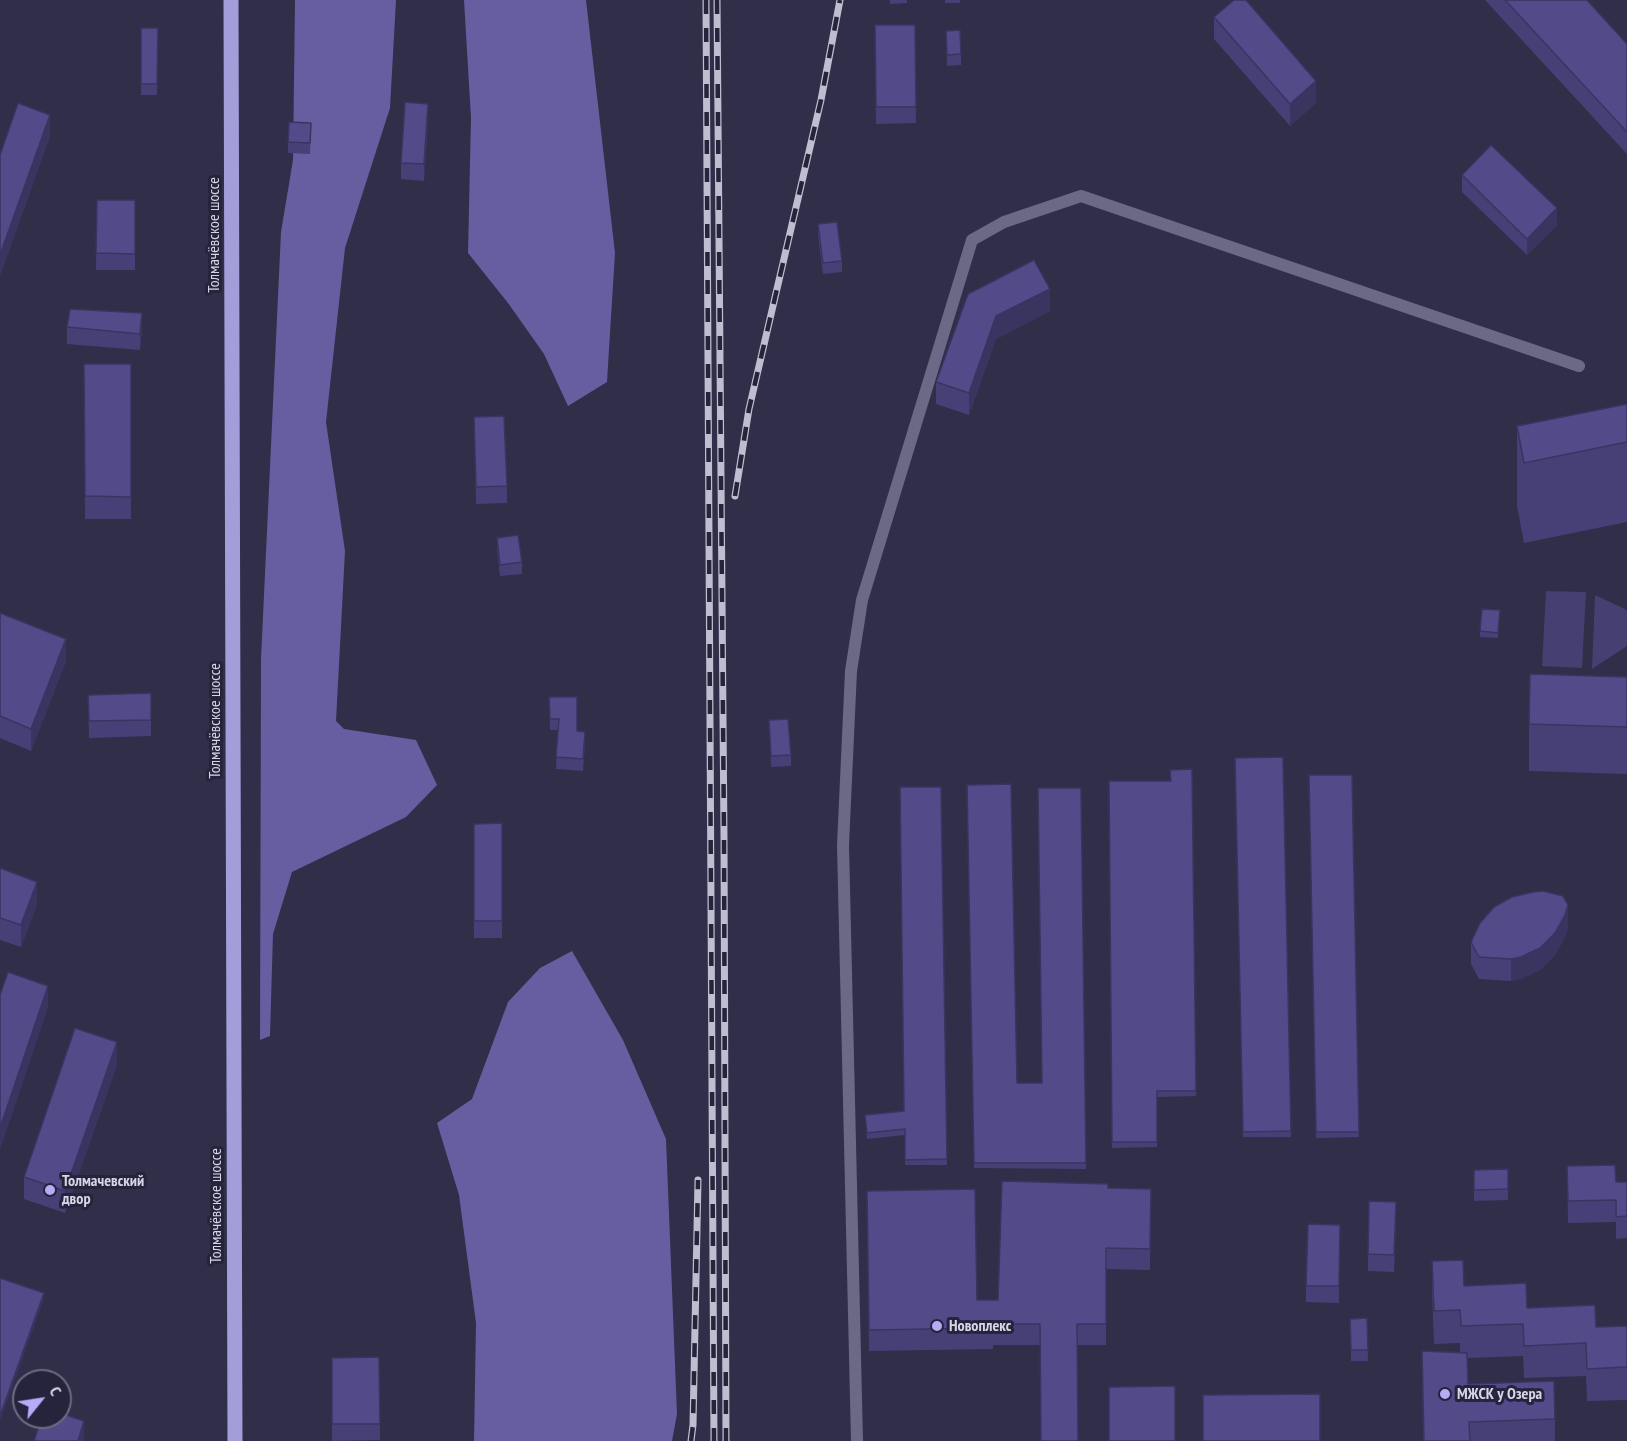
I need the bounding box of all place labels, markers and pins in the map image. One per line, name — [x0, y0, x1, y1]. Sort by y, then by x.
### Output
place label: Толмачевский двор — [62, 1171, 144, 1209]
marker: Толмачевский двор — [43, 1183, 57, 1197]
place label: Новоплекс — [949, 1316, 1011, 1336]
marker: Новоплекс — [930, 1319, 944, 1333]
place label: МЖСК у Озера — [1457, 1384, 1542, 1404]
marker: МЖСК у Озера — [1438, 1387, 1452, 1401]

